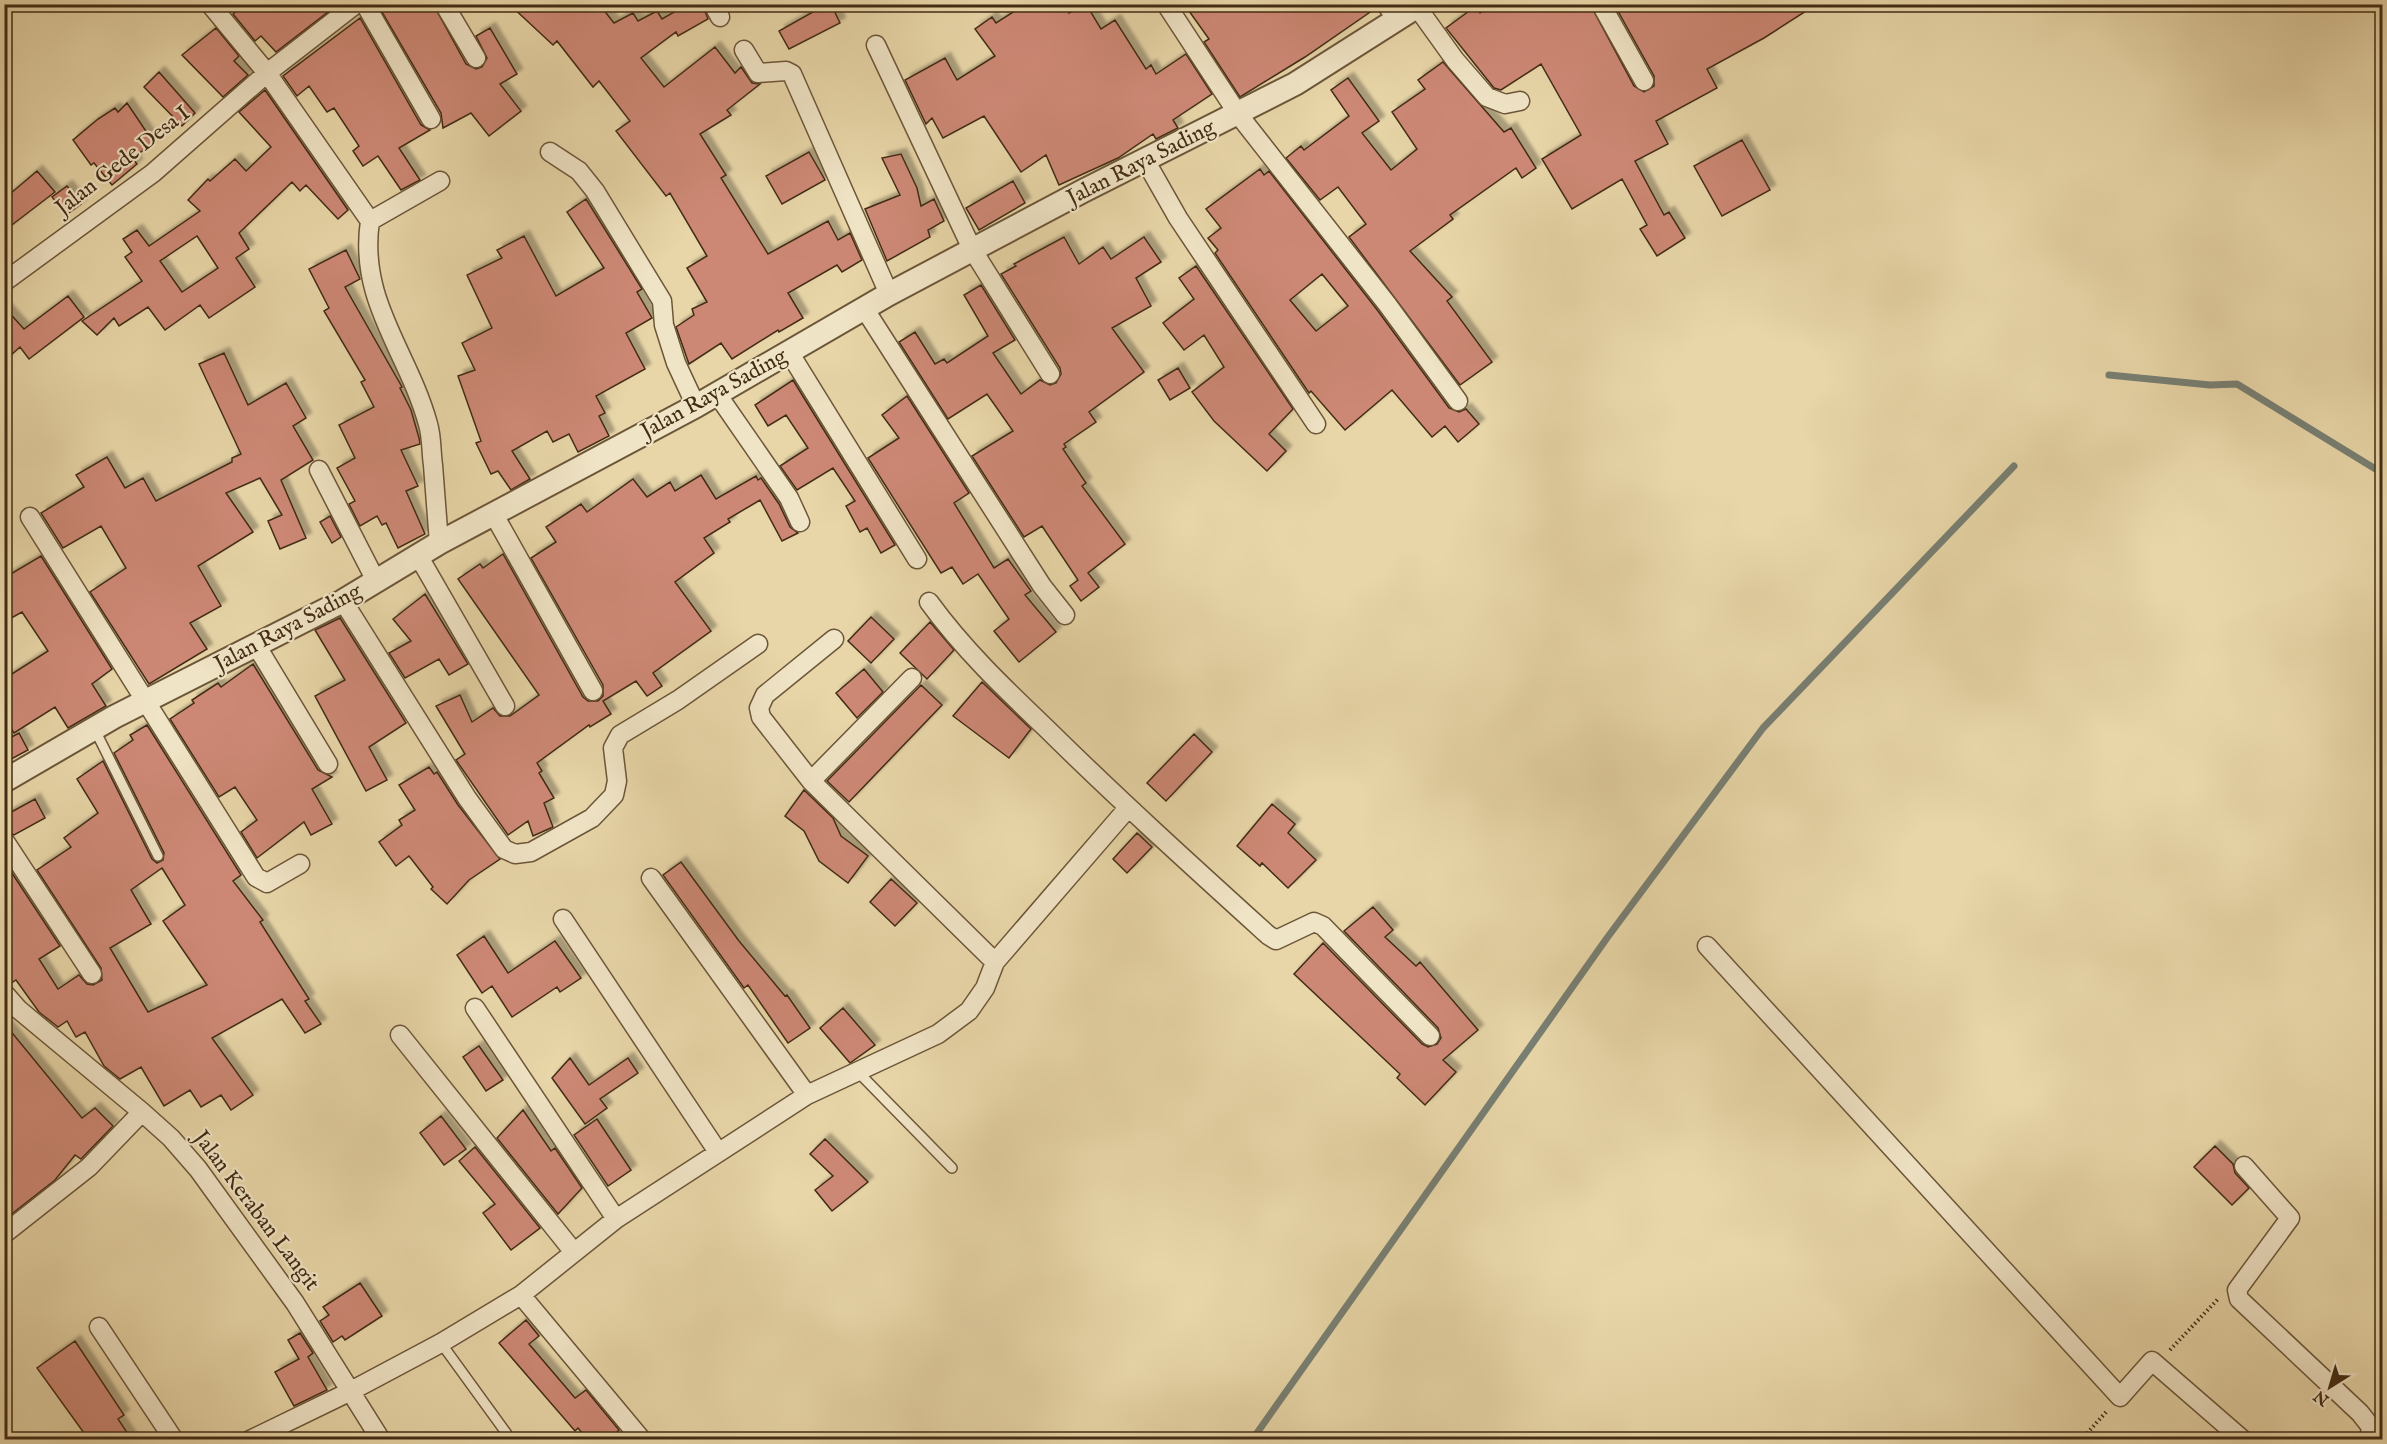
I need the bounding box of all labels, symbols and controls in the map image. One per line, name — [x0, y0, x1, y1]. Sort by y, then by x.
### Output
street label: Jalan Gede Desa I — [48, 100, 196, 224]
street label: Jalan Raya Sading — [1059, 113, 1221, 214]
street label: Jalan Raya Sading — [633, 342, 793, 447]
street label: Jalan Raya Sading — [207, 577, 367, 680]
street label: Jalan Keraban Langit — [185, 1123, 326, 1297]
north arrow — [2300, 1357, 2360, 1417]
text: N — [2311, 1385, 2335, 1410]

